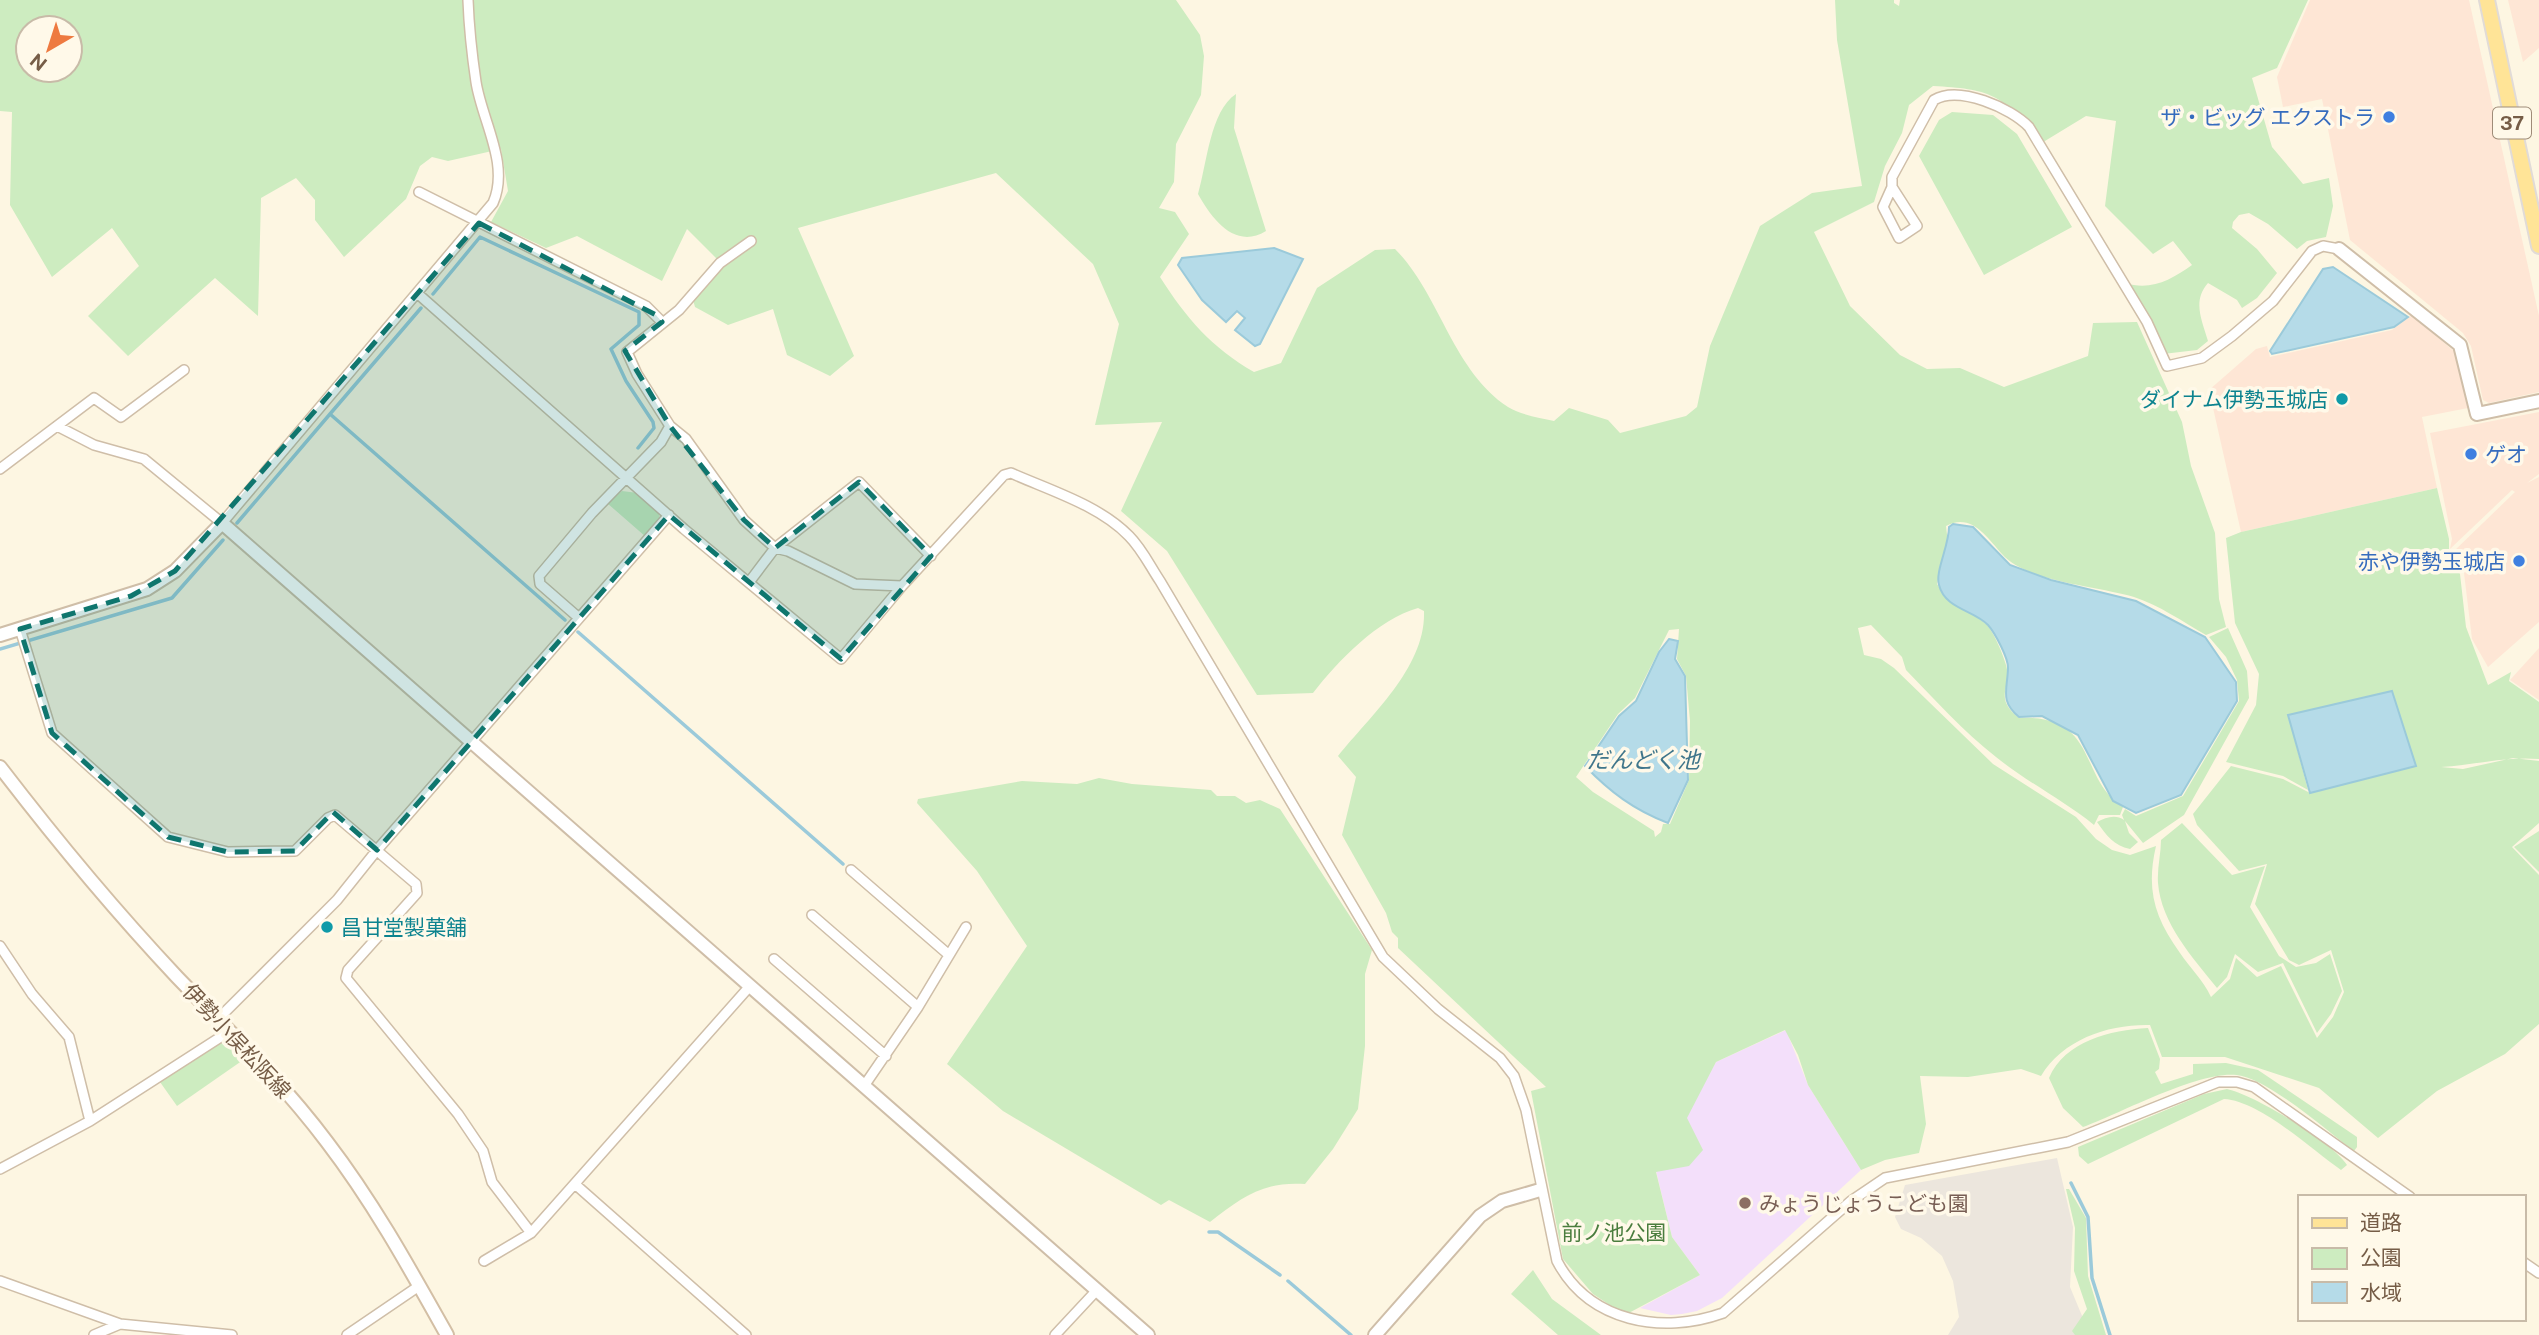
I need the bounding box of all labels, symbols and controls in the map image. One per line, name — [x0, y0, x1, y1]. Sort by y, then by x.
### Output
north arrow — [14, 14, 84, 84]
text: N — [26, 49, 51, 75]
place label: ザ・ビッグ エクストラ — [2161, 105, 2375, 130]
road number: 37 — [2493, 108, 2531, 139]
marker: ザ・ビッグ エクストラ — [2381, 109, 2397, 125]
place label: ダイナム伊勢玉城店 — [2140, 387, 2328, 412]
marker: ダイナム伊勢玉城店 — [2334, 391, 2350, 407]
place label: ゲオ — [2485, 442, 2527, 467]
marker: ゲオ — [2463, 446, 2479, 462]
place label: 赤や伊勢玉城店 — [2358, 549, 2505, 574]
marker: 赤や伊勢玉城店 — [2511, 553, 2527, 569]
water label: だんどく池 — [1586, 746, 1702, 773]
place label: 昌甘堂製菓舗 — [341, 915, 467, 940]
marker: 昌甘堂製菓舗 — [319, 919, 335, 935]
street label: 伊勢小俣松阪線 — [178, 979, 296, 1103]
place label: みょうじょうこども園 — [1759, 1191, 1969, 1216]
marker: みょうじょうこども園 — [1737, 1195, 1753, 1211]
legend — [2298, 1195, 2525, 1321]
text: 道路 — [2360, 1210, 2402, 1235]
park label: 前ノ池公園 — [1562, 1220, 1667, 1245]
text: 公園 — [2360, 1245, 2402, 1270]
text: 水域 — [2360, 1280, 2402, 1305]

